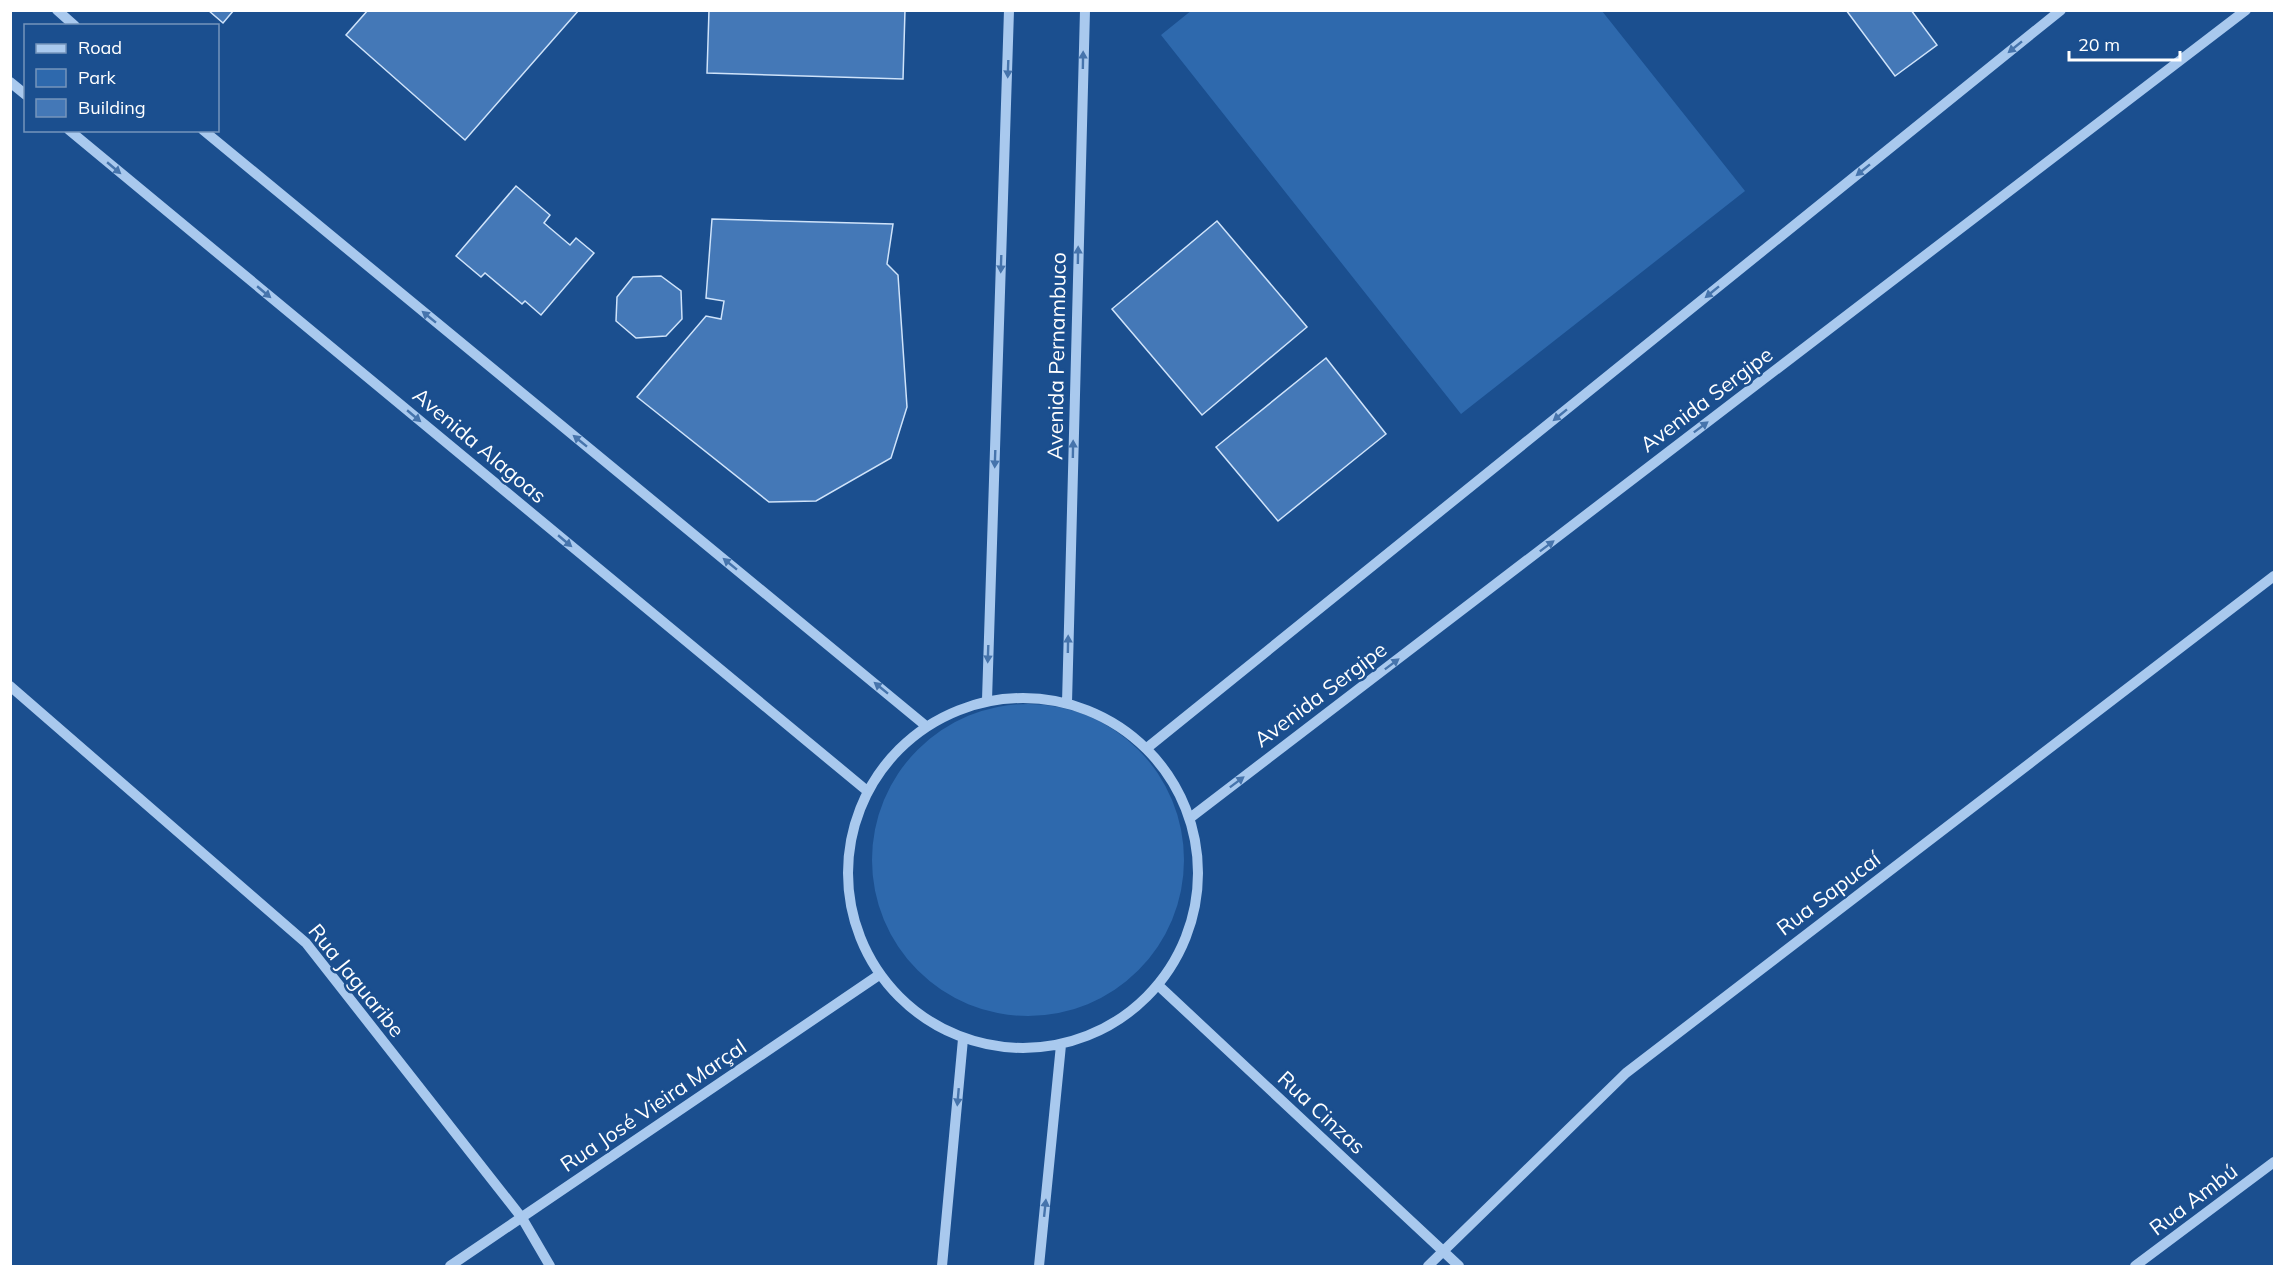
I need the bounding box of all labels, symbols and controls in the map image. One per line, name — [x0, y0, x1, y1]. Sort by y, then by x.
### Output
legend — [24, 24, 219, 132]
scale bar — [2069, 24, 2180, 62]
text: 20 m — [2078, 33, 2120, 56]
text: Road — [78, 36, 122, 59]
one-way arrow — [2007, 41, 2023, 54]
one-way arrow — [1079, 50, 1088, 69]
one-way arrow — [1003, 59, 1012, 78]
text: Park — [78, 66, 117, 89]
text: Building — [78, 96, 146, 119]
one-way arrow — [106, 161, 122, 174]
one-way arrow — [1856, 163, 1871, 175]
one-way arrow — [1074, 245, 1083, 264]
street label: Avenida Pernambuco — [1041, 252, 1071, 460]
one-way arrow — [996, 254, 1006, 273]
one-way arrow — [256, 285, 271, 298]
one-way arrow — [1704, 286, 1719, 298]
one-way arrow — [421, 310, 437, 323]
street label: Avenida Sergipe — [1635, 341, 1777, 457]
street label: Avenida Alagoas — [408, 382, 552, 508]
one-way arrow — [1552, 408, 1568, 421]
one-way arrow — [406, 410, 422, 423]
one-way arrow — [1694, 422, 1709, 434]
one-way arrow — [572, 435, 587, 447]
one-way arrow — [1069, 440, 1078, 459]
one-way arrow — [990, 449, 999, 468]
one-way arrow — [557, 534, 572, 547]
one-way arrow — [1539, 540, 1554, 552]
one-way arrow — [722, 558, 738, 571]
one-way arrow — [1064, 635, 1073, 654]
street label: Avenida Sergipe — [1249, 636, 1391, 752]
one-way arrow — [984, 644, 993, 663]
one-way arrow — [1383, 658, 1399, 670]
one-way arrow — [873, 682, 889, 695]
one-way arrow — [1229, 777, 1244, 789]
street label: Rua Sapucaí — [1771, 845, 1886, 940]
street label: Rua Jaguaribe — [303, 918, 411, 1042]
street label: Rua José Vieira Marçal — [555, 1033, 751, 1177]
street label: Rua Cinzas — [1273, 1065, 1371, 1159]
one-way arrow — [953, 1088, 963, 1107]
street label: Rua Ambú — [2144, 1158, 2242, 1240]
one-way arrow — [1040, 1199, 1050, 1218]

